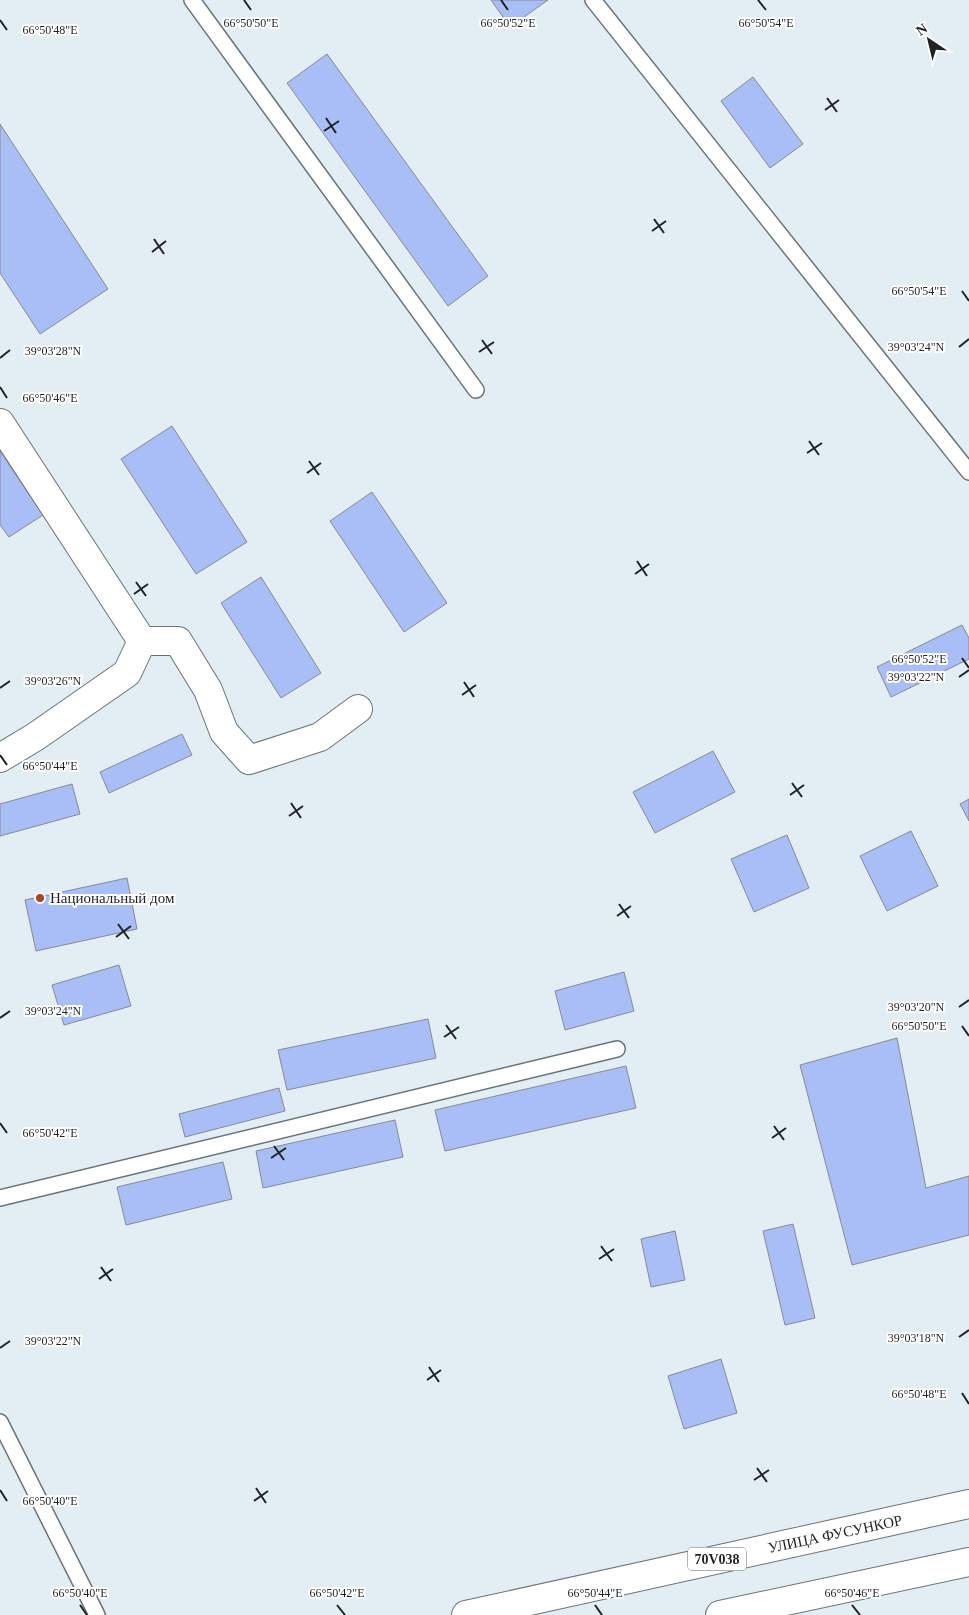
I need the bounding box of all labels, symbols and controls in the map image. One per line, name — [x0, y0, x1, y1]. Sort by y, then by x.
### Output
north arrow — [904, 15, 954, 65]
text: 66°50'50"E — [223, 16, 279, 30]
text: 66°50'52"E — [480, 16, 536, 30]
text: 66°50'54"E — [738, 16, 794, 30]
text: N — [913, 21, 930, 39]
text: 66°50'48"E — [22, 23, 78, 37]
text: 66°50'54"E — [891, 284, 947, 298]
text: 39°03'24"N — [888, 340, 945, 354]
text: 39°03'28"N — [25, 344, 82, 358]
text: 66°50'46"E — [22, 391, 78, 405]
text: 66°50'52"E — [891, 652, 947, 666]
text: 39°03'22"N — [888, 670, 945, 684]
text: 39°03'26"N — [25, 674, 82, 688]
text: 66°50'44"E — [22, 759, 78, 773]
place label: Национальный дом — [50, 890, 175, 906]
marker: Национальный дом — [34, 892, 46, 904]
text: 39°03'20"N — [888, 1000, 945, 1014]
text: 39°03'24"N — [25, 1004, 82, 1018]
text: 66°50'50"E — [891, 1019, 947, 1033]
text: 66°50'42"E — [22, 1126, 78, 1140]
text: 39°03'18"N — [888, 1331, 945, 1345]
text: 39°03'22"N — [25, 1334, 82, 1348]
text: 66°50'48"E — [891, 1387, 947, 1401]
text: 66°50'40"E — [22, 1494, 78, 1508]
street label: УЛИЦА ФУСУНКОР — [766, 1512, 904, 1556]
road number: 70V038 — [688, 1548, 746, 1570]
text: 66°50'40"E — [52, 1586, 108, 1600]
text: 66°50'42"E — [309, 1586, 365, 1600]
text: 66°50'44"E — [567, 1586, 623, 1600]
text: 66°50'46"E — [824, 1586, 880, 1600]

